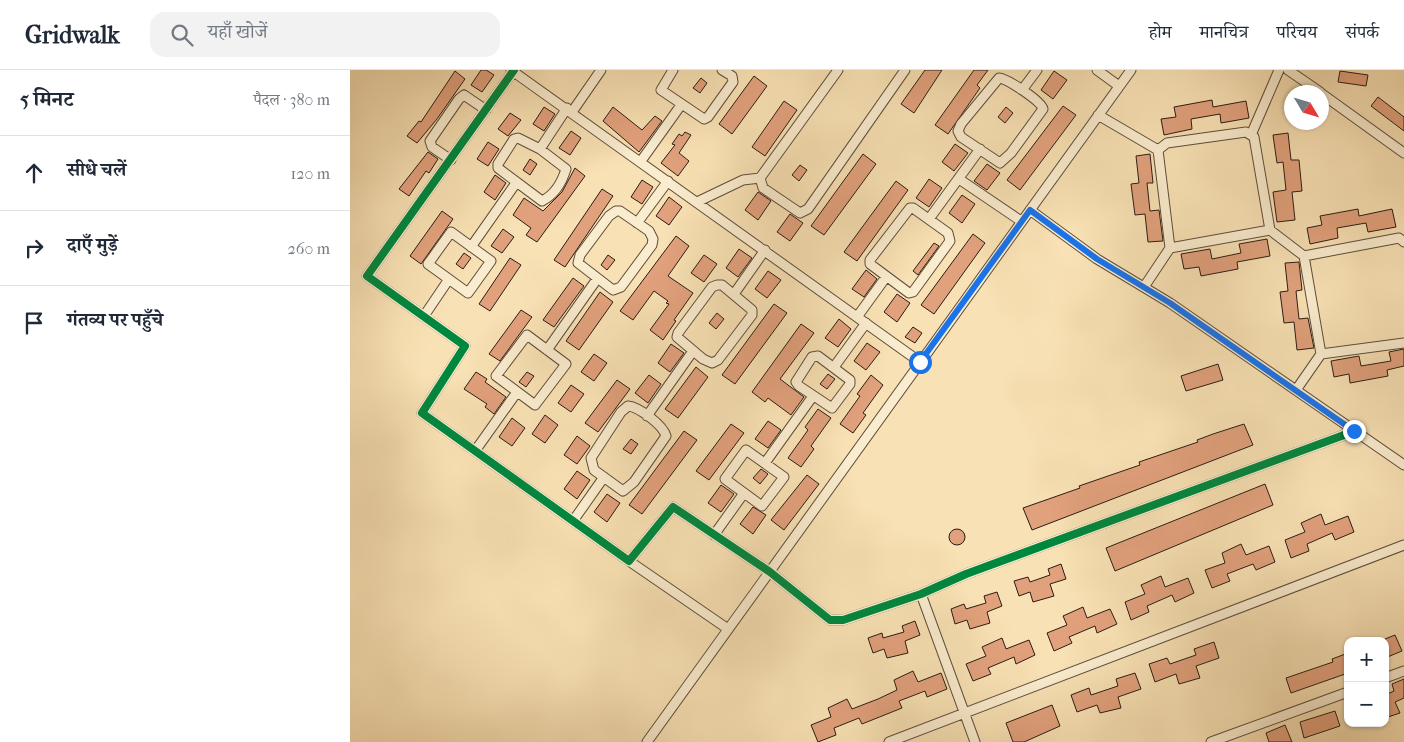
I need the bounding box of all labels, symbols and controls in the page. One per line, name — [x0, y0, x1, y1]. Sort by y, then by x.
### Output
search box — [150, 12, 500, 57]
text: Gridwalk — [25, 21, 120, 49]
icon: search — [168, 21, 196, 49]
text: यहाँ खोजें — [208, 21, 267, 43]
text: होम — [1149, 22, 1172, 43]
text: मानचित्र — [1200, 22, 1248, 43]
text: परिचय — [1276, 22, 1317, 43]
text: संपर्क — [1345, 22, 1379, 43]
north arrow — [1284, 85, 1329, 130]
text: 5 मिनट — [20, 87, 73, 111]
text: पैदल · 380 m — [254, 90, 330, 109]
icon: ahead — [20, 159, 48, 187]
text: सीधे चलें — [67, 159, 126, 181]
text: 120 m — [291, 164, 330, 183]
icon: right — [20, 234, 48, 262]
text: दाएँ मुड़ें — [67, 234, 118, 256]
text: 260 m — [288, 239, 330, 258]
icon: arrive — [20, 309, 48, 337]
text: गंतव्य पर पहुँचे — [67, 309, 163, 331]
route start — [909, 351, 932, 374]
route end — [1343, 420, 1366, 443]
map controls — [1344, 637, 1389, 727]
button: + — [1344, 637, 1389, 682]
button: − — [1344, 682, 1389, 727]

